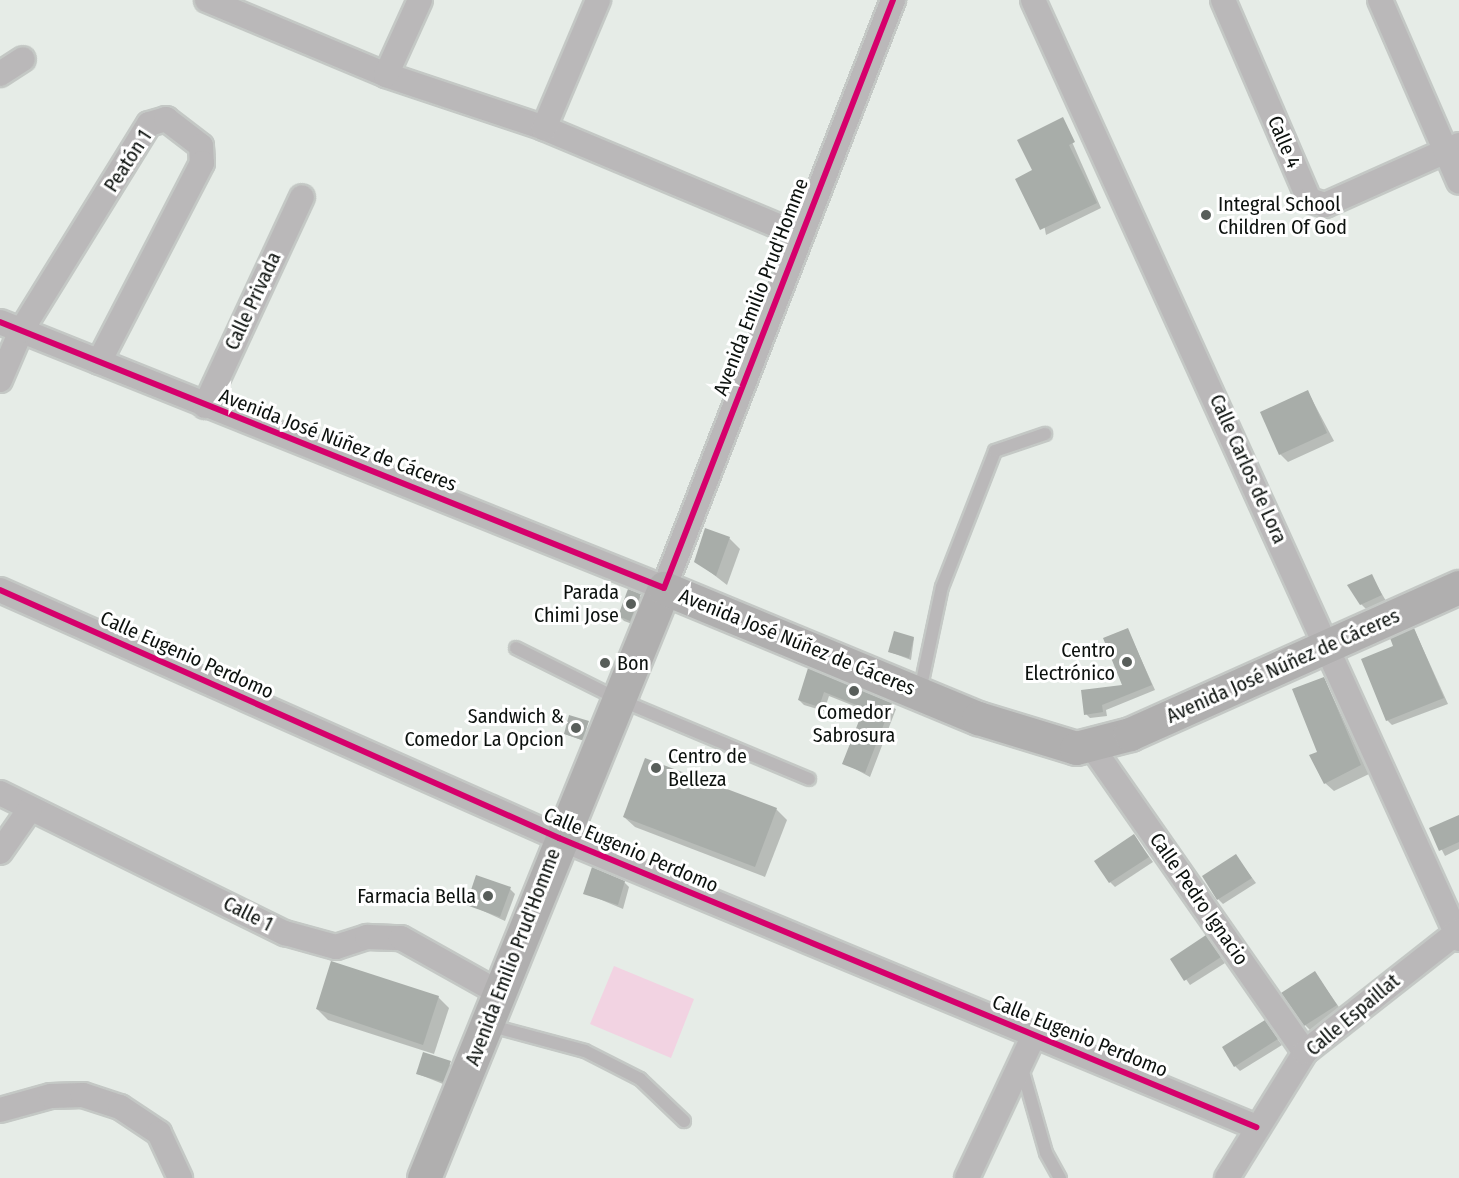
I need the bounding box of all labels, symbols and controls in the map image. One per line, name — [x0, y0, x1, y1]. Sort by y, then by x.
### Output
street label: Calle 4 — [1262, 112, 1306, 172]
street label: Peatón 1 — [99, 125, 157, 197]
street label: Avenida Emilio Prud'Homme — [708, 175, 814, 399]
place label: Integral School Children Of God — [1218, 192, 1347, 239]
marker: Integral School Children Of God — [1199, 208, 1213, 222]
street label: Calle Privada — [220, 248, 286, 354]
street label: Avenida José Núñez de Cáceres — [216, 384, 460, 496]
street label: Calle Carlos de Lora — [1204, 391, 1292, 547]
place label: Parada Chimi Jose — [534, 580, 619, 627]
street label: Avenida José Núñez de Cáceres — [675, 584, 919, 700]
marker: Parada Chimi Jose — [624, 597, 638, 611]
street label: Avenida José Núñez de Cáceres — [1163, 604, 1403, 728]
street label: Calle Eugenio Perdomo — [97, 606, 277, 704]
place label: Centro Electrónico — [1024, 638, 1115, 685]
place label: Bon — [617, 651, 649, 675]
marker: Centro Electrónico — [1120, 655, 1134, 669]
marker: Bon — [598, 656, 612, 670]
marker: Comedor Sabrosura — [847, 684, 861, 698]
place label: Comedor Sabrosura — [813, 700, 895, 747]
place label: Sandwich & Comedor La Opcion — [404, 704, 564, 751]
marker: Sandwich & Comedor La Opcion — [569, 721, 583, 735]
place label: Centro de Belleza — [668, 744, 747, 791]
marker: Centro de Belleza — [649, 761, 663, 775]
street label: Calle Eugenio Perdomo — [540, 802, 722, 898]
street label: Calle Pedro Ignacio — [1144, 828, 1254, 970]
street label: Avenida Emilio Prud'Homme — [460, 845, 566, 1069]
place label: Farmacia Bella — [357, 884, 476, 908]
marker: Farmacia Bella — [481, 889, 495, 903]
street label: Calle 1 — [219, 891, 277, 937]
street label: Calle Espaillat — [1301, 969, 1405, 1061]
street label: Calle Eugenio Perdomo — [989, 990, 1171, 1082]

